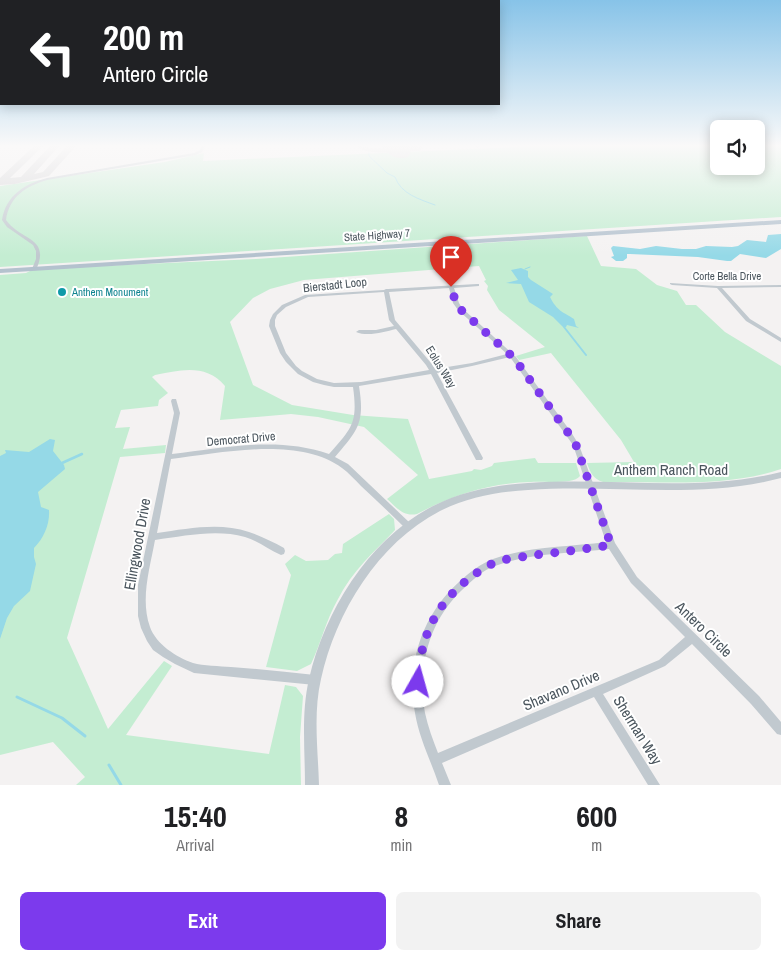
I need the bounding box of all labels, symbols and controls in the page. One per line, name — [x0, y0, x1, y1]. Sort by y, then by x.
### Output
text: 200 m — [103, 14, 184, 61]
icon: left — [20, 20, 85, 85]
text: Antero Circle — [103, 59, 208, 89]
map controls — [710, 120, 765, 175]
button: sound — [710, 120, 765, 175]
street label: State Highway 7 — [343, 226, 411, 244]
pin — [430, 236, 472, 287]
icon: arrive — [437, 243, 465, 271]
street label: Corte Bella Drive — [693, 269, 761, 283]
street label: Bierstadt Loop — [302, 274, 368, 296]
place label: Anthem Monument — [71, 285, 149, 299]
marker: Anthem Monument — [56, 286, 68, 298]
street label: Eolus Way — [422, 343, 460, 391]
street label: Democrat Drive — [206, 428, 276, 450]
street label: Anthem Ranch Road — [613, 459, 728, 480]
street label: Ellingwood Drive — [119, 496, 155, 592]
street label: Antero Circle — [670, 596, 737, 662]
position arrow — [391, 655, 443, 707]
street label: Shavano Drive — [519, 664, 603, 716]
street label: Sherman Way — [609, 692, 668, 769]
text: 15:40 — [164, 796, 227, 836]
text: 8 — [395, 796, 408, 836]
text: 600 — [576, 796, 617, 836]
text: Arrival — [176, 834, 214, 856]
text: min — [390, 834, 412, 856]
text: m — [591, 834, 602, 856]
button: Exit — [20, 892, 386, 950]
button: Share — [396, 892, 761, 950]

